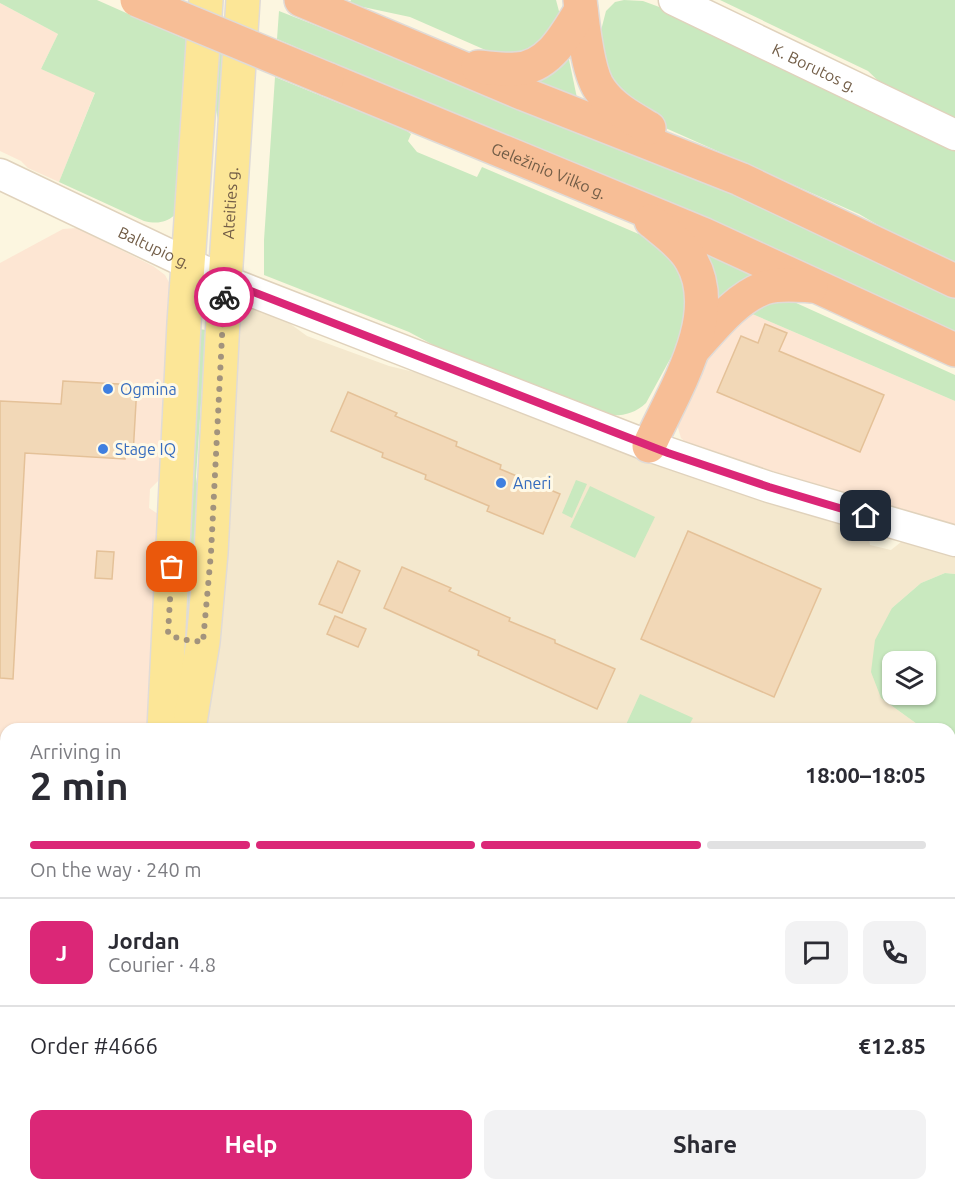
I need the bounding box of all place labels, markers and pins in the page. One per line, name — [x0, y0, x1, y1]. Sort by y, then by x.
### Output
place label: Ogmina — [120, 380, 177, 398]
marker: Ogmina — [101, 382, 115, 396]
place label: Stage IQ — [115, 440, 176, 458]
marker: Stage IQ — [96, 442, 110, 456]
place label: Aneri — [513, 474, 551, 492]
marker: Aneri — [494, 476, 508, 490]
pin — [840, 490, 891, 541]
pin — [146, 541, 197, 592]

